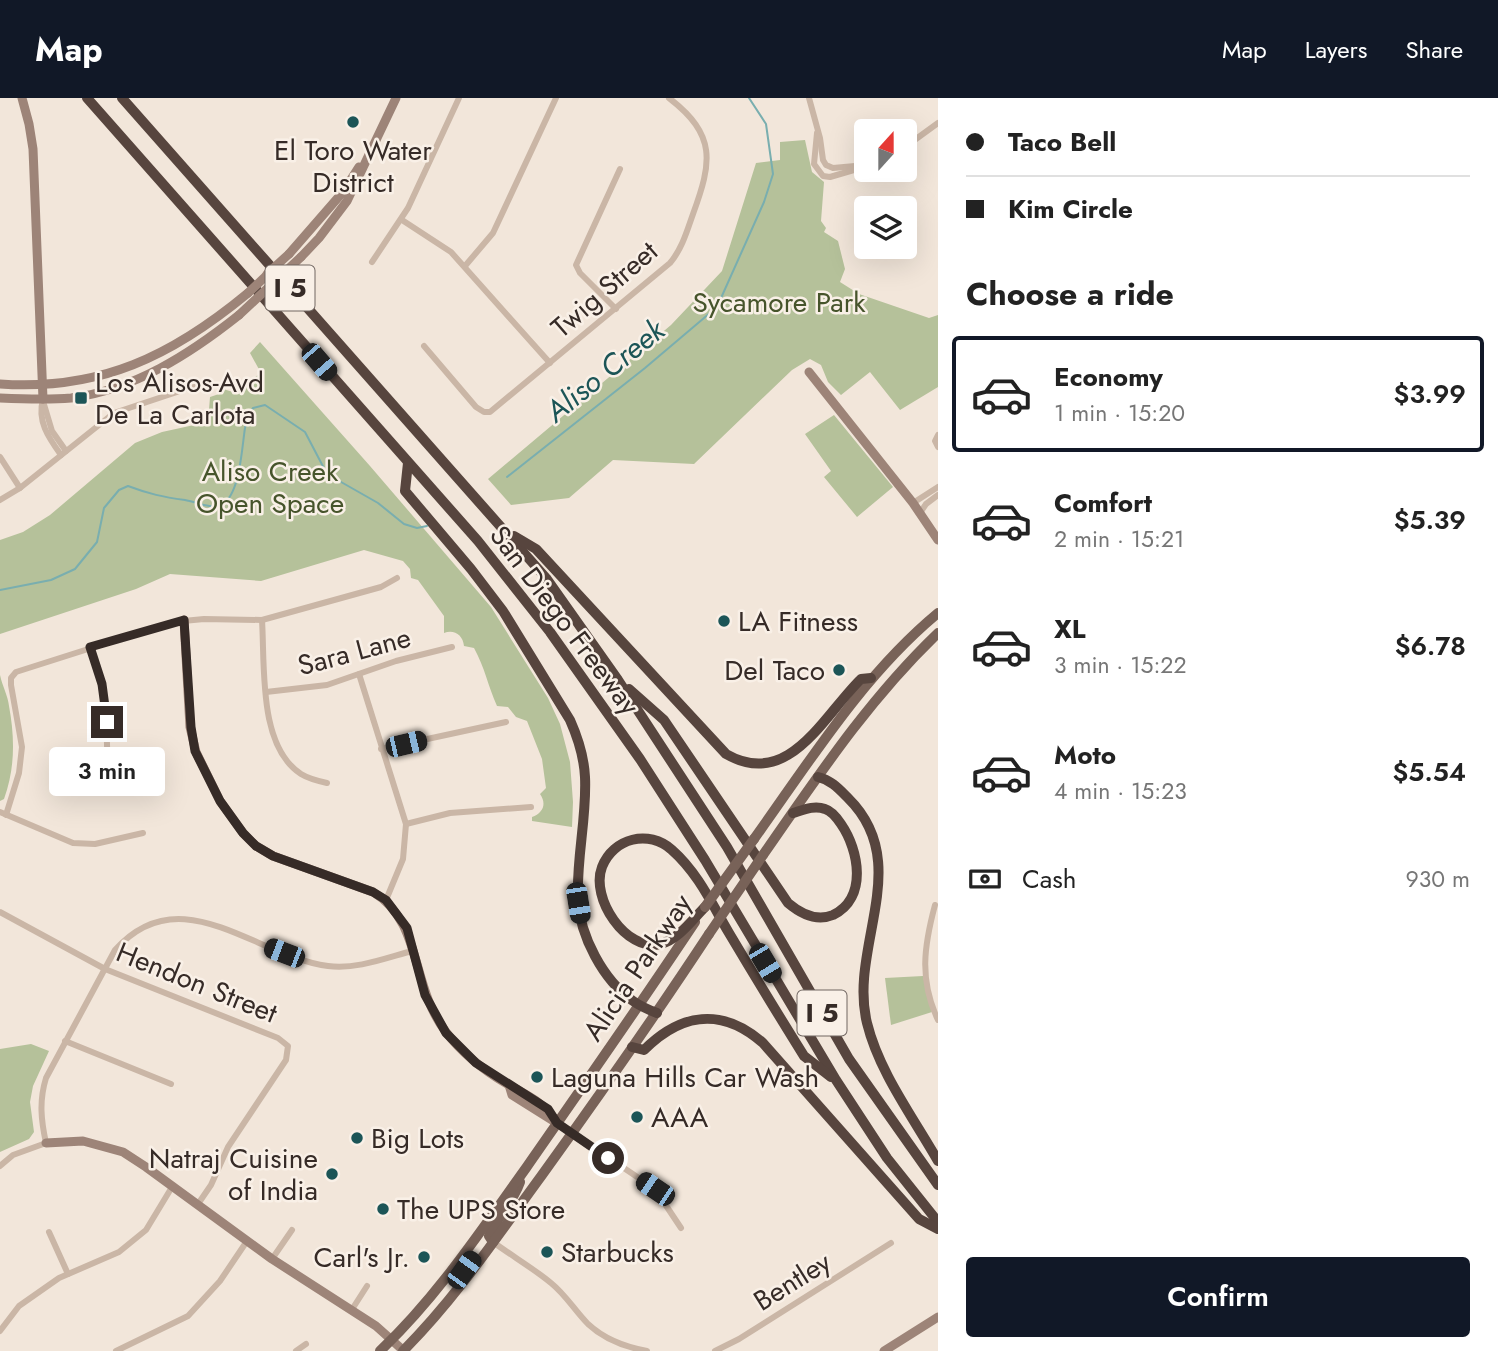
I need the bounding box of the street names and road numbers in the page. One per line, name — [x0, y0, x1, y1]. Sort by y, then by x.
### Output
street label: Twig Street — [542, 231, 667, 347]
road number: I 5 — [266, 266, 314, 310]
street label: San Diego Freeway — [480, 517, 650, 724]
street label: Sara Lane — [293, 617, 415, 686]
street label: Alicia Parkway — [573, 885, 702, 1049]
street label: Hendon Street — [110, 932, 284, 1033]
road number: I 5 — [798, 991, 846, 1036]
street label: Bentley — [746, 1241, 839, 1321]

